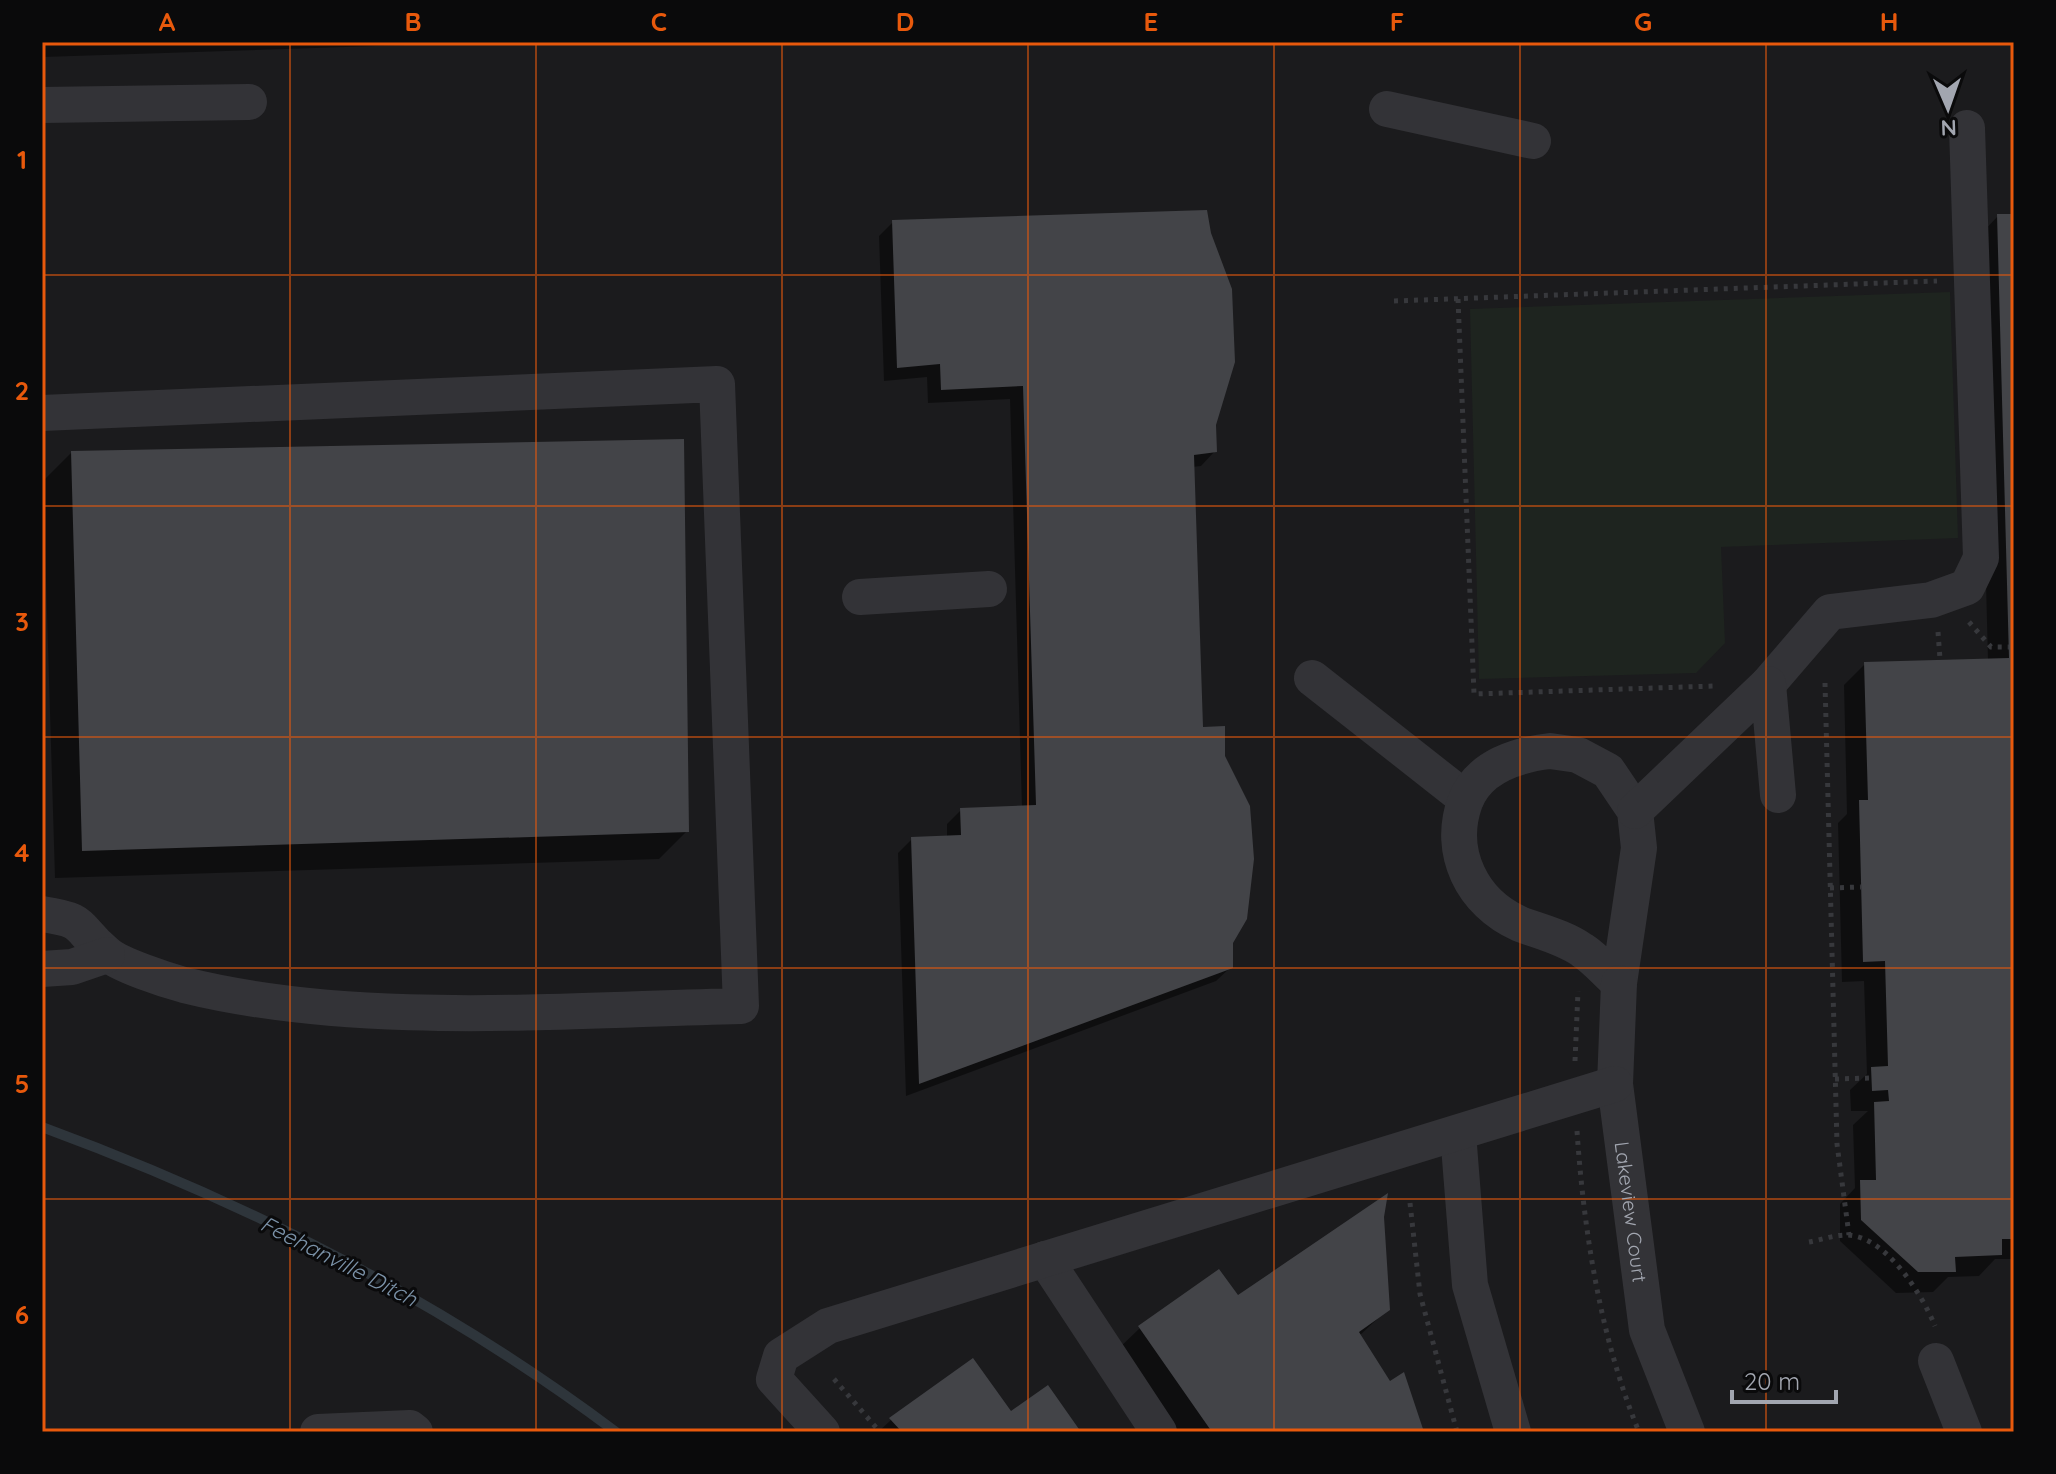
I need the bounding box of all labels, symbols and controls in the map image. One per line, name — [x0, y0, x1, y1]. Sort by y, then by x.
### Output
text: A — [159, 5, 176, 38]
text: B — [404, 5, 422, 38]
text: C — [651, 5, 667, 38]
text: D — [896, 5, 914, 38]
text: E — [1144, 5, 1158, 38]
text: F — [1390, 5, 1404, 38]
text: G — [1634, 5, 1652, 38]
text: H — [1880, 5, 1898, 38]
north arrow — [1908, 68, 1988, 148]
text: N — [1940, 114, 1957, 142]
text: 1 — [17, 143, 27, 176]
text: 2 — [15, 374, 29, 407]
text: 3 — [15, 605, 29, 638]
text: 4 — [14, 836, 30, 869]
text: 5 — [15, 1067, 29, 1100]
street label: Lakeview Court — [1610, 1140, 1653, 1284]
water label: Feehanville Ditch — [256, 1210, 422, 1313]
text: 6 — [15, 1298, 29, 1331]
scale bar — [1732, 1354, 1836, 1404]
text: 20 m — [1744, 1366, 1800, 1396]

